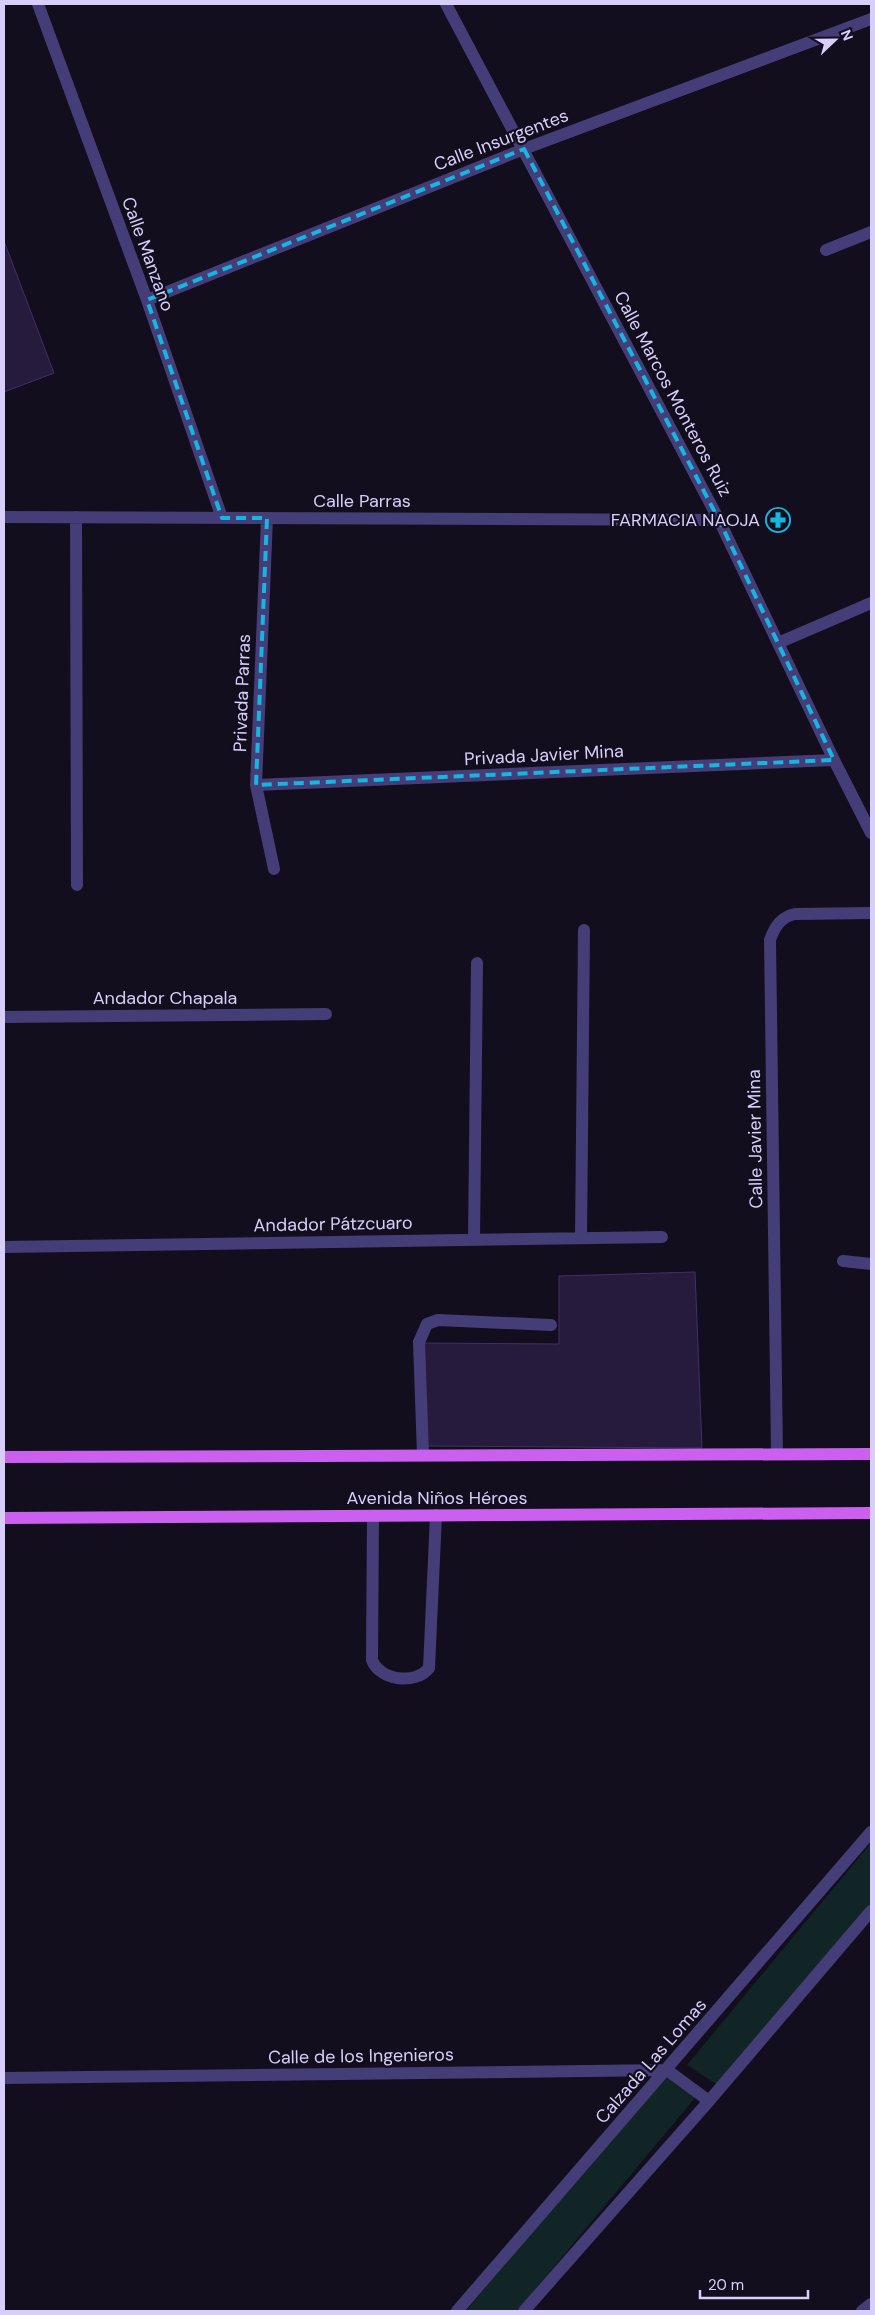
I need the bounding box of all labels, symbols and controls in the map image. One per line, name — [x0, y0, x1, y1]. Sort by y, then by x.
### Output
north arrow — [810, 15, 860, 65]
text: N — [837, 27, 857, 43]
street label: Calle Insurgentes — [430, 103, 572, 177]
street label: Calle Manzano — [116, 193, 180, 315]
street label: Calle Marcos Monteros Ruiz — [609, 287, 737, 501]
street label: Calle Parras — [313, 489, 411, 513]
pharmacy icon: FARMACIA NAOJA — [765, 507, 791, 533]
place label: FARMACIA NAOJA — [611, 508, 760, 532]
street label: Privada Parras — [228, 634, 256, 752]
street label: Privada Javier Mina — [464, 739, 624, 771]
street label: Andador Chapala — [93, 986, 237, 1010]
street label: Calle Javier Mina — [742, 1069, 768, 1209]
street label: Andador Pátzcuaro — [253, 1211, 413, 1237]
street label: Avenida Niños Héroes — [346, 1486, 528, 1510]
street label: Calzada Las Lomas — [590, 1993, 712, 2129]
street label: Calle de los Ingenieros — [268, 2042, 454, 2070]
scale bar — [700, 2268, 808, 2300]
text: 20 m — [708, 2275, 744, 2295]

